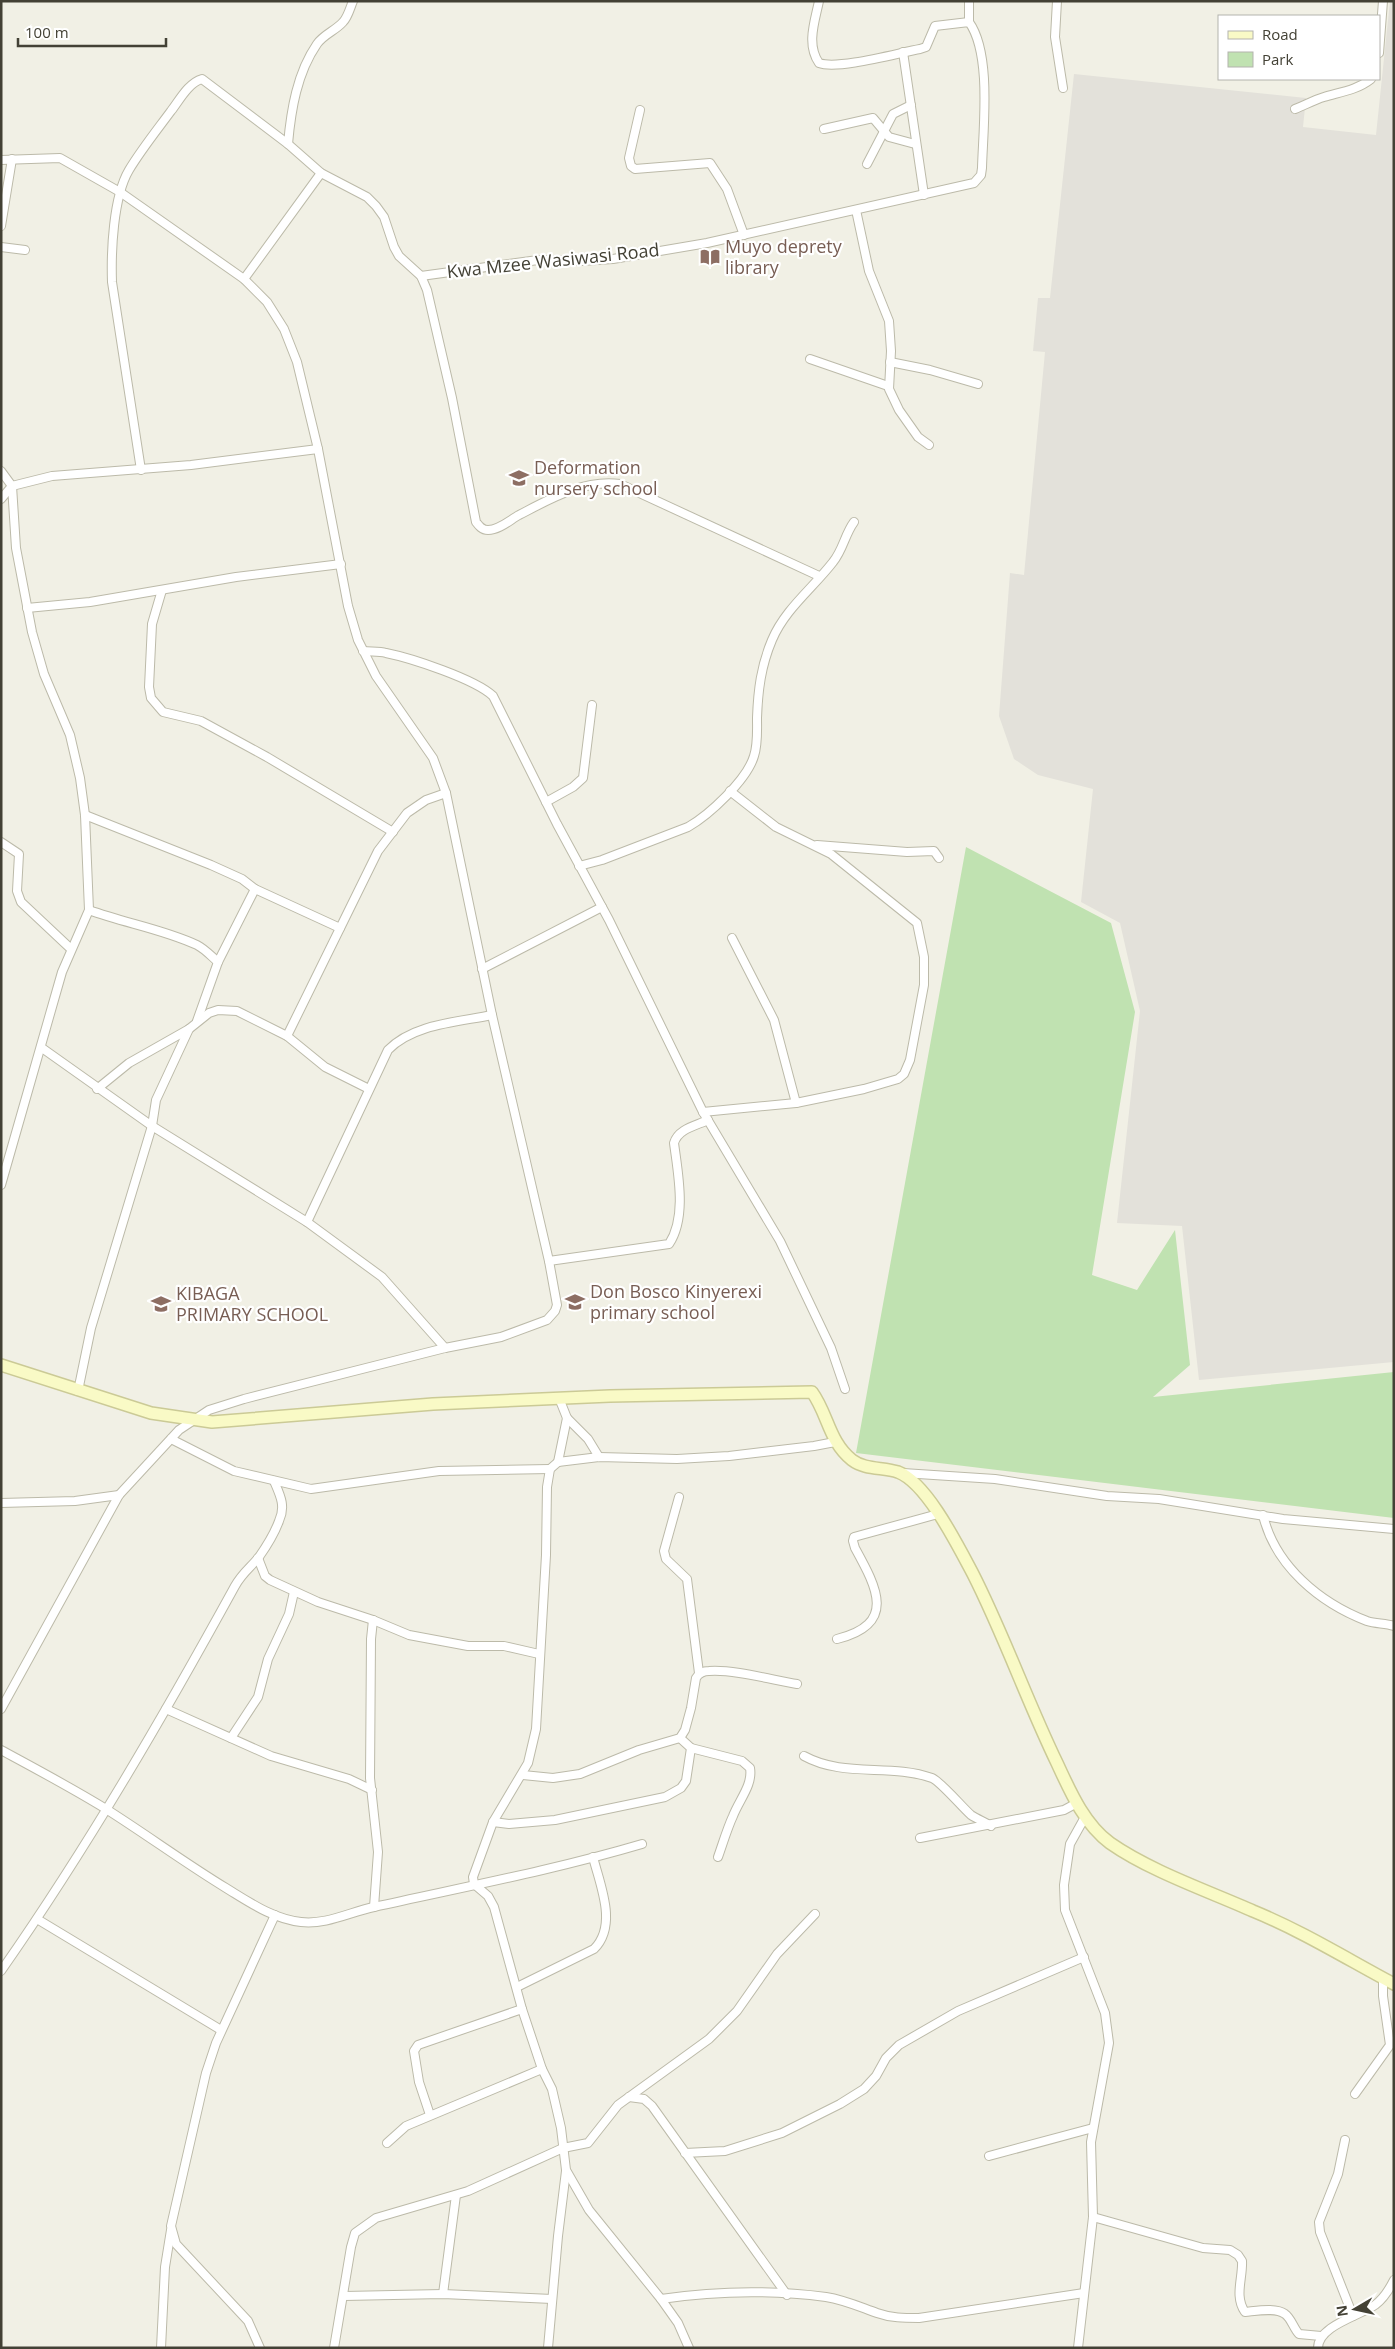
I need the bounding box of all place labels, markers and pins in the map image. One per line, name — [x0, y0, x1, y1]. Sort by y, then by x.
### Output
place label: Muyo deprety library — [725, 234, 843, 279]
library icon: Muyo deprety library — [699, 246, 721, 268]
place label: Deformation nursery school — [534, 455, 658, 500]
school or university icon: Deformation nursery school — [508, 467, 530, 489]
place label: Don Bosco Kinyerexi primary school — [590, 1279, 762, 1324]
place label: KIBAGA PRIMARY SCHOOL — [176, 1281, 328, 1326]
school or university icon: Don Bosco Kinyerexi primary school — [564, 1291, 586, 1313]
school or university icon: KIBAGA PRIMARY SCHOOL — [150, 1293, 172, 1315]

